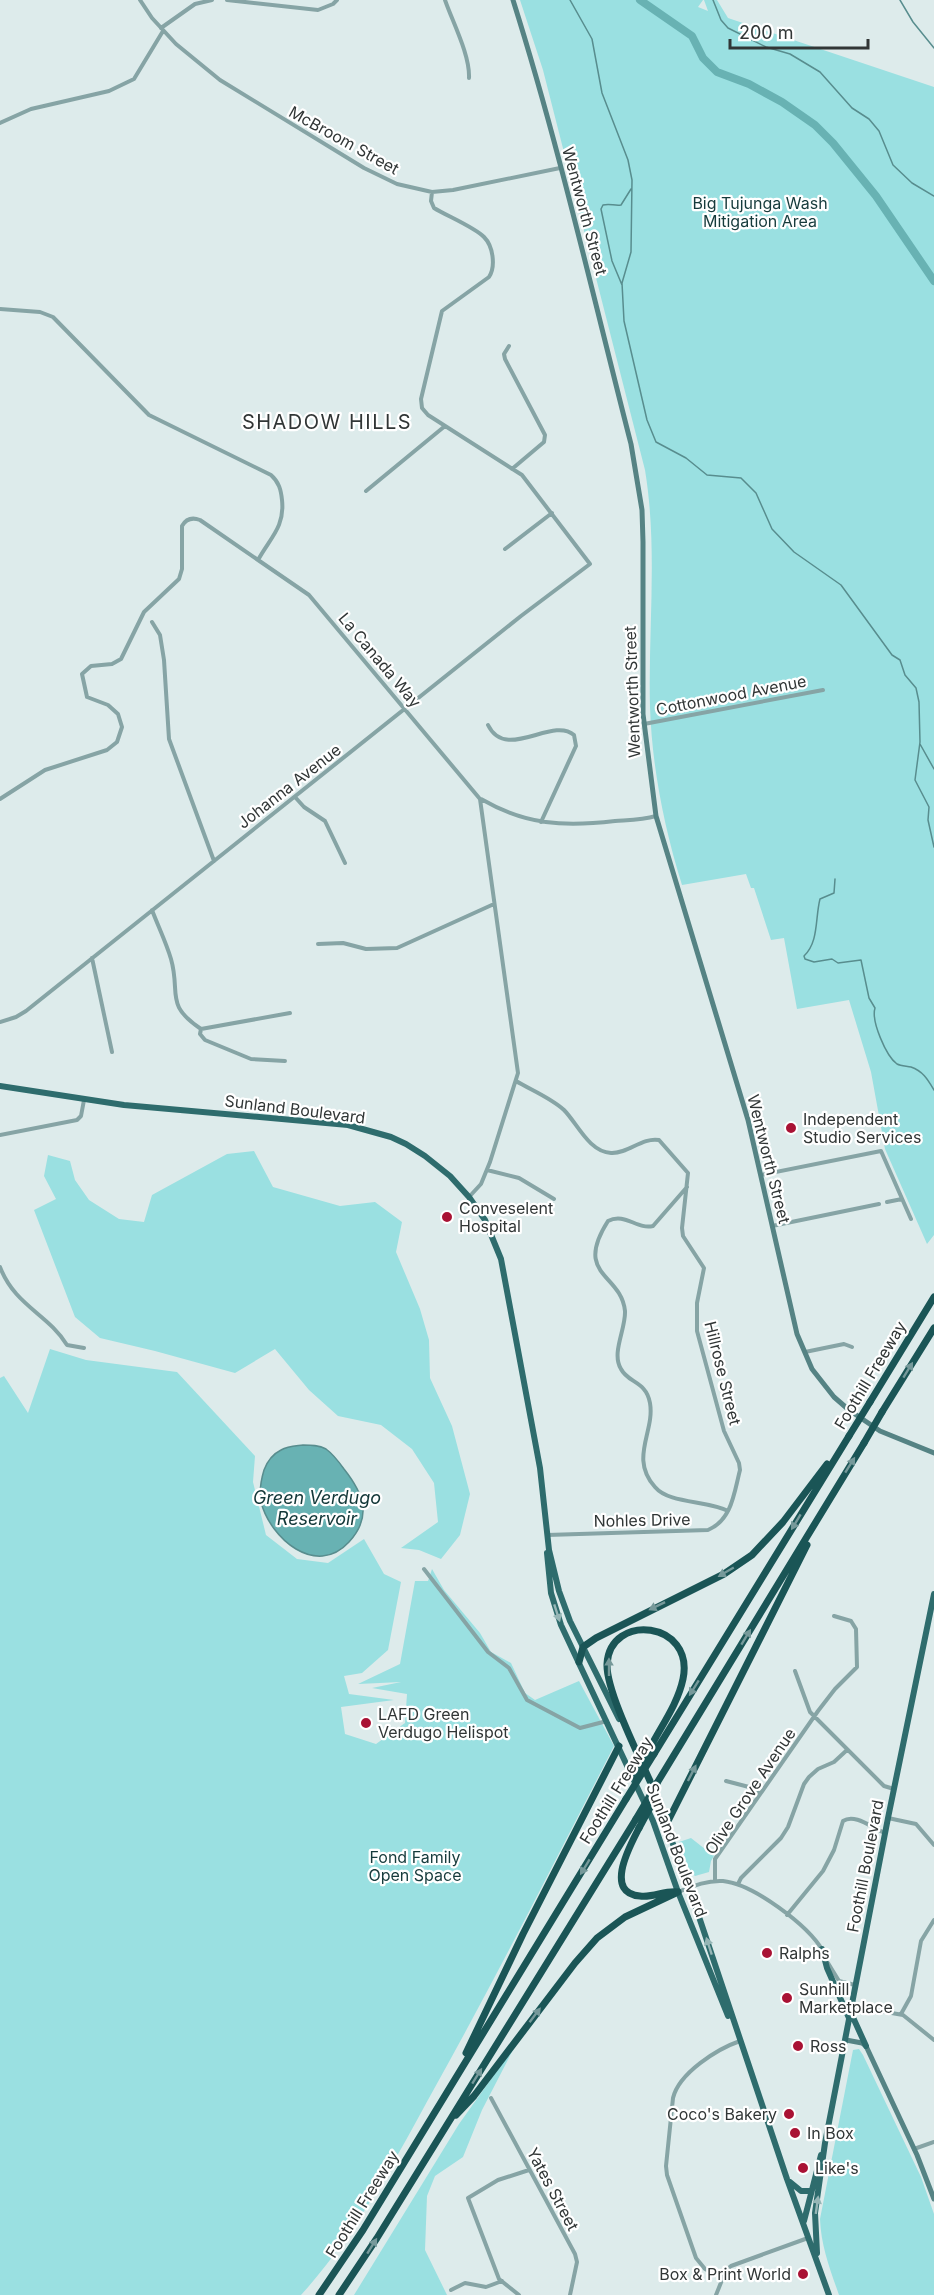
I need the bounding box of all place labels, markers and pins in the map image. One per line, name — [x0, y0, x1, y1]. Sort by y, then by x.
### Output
place label: Independent Studio Services — [803, 1109, 921, 1147]
marker: Independent Studio Services — [784, 1121, 798, 1135]
place label: Conveselent Hospital — [459, 1198, 553, 1236]
marker: Conveselent Hospital — [440, 1210, 454, 1224]
place label: LAFD Green Verdugo Helispot — [378, 1704, 509, 1742]
marker: LAFD Green Verdugo Helispot — [359, 1716, 373, 1730]
place label: Ralphs — [779, 1943, 830, 1963]
marker: Ralphs — [760, 1946, 774, 1960]
place label: Sunhill Marketplace — [799, 1979, 893, 2017]
marker: Sunhill Marketplace — [780, 1991, 794, 2005]
place label: Ross — [810, 2036, 847, 2056]
marker: Ross — [791, 2039, 805, 2053]
place label: Coco's Bakery — [667, 2104, 777, 2124]
marker: Coco's Bakery — [782, 2107, 796, 2121]
place label: In Box — [807, 2123, 854, 2143]
marker: In Box — [788, 2126, 802, 2140]
place label: Like's — [815, 2158, 859, 2178]
marker: Like's — [796, 2161, 810, 2175]
place label: Box & Print World — [659, 2264, 791, 2284]
marker: Box & Print World — [796, 2267, 810, 2281]

